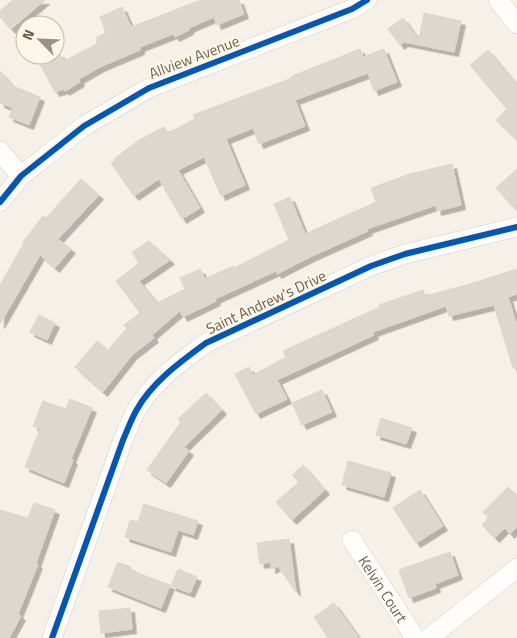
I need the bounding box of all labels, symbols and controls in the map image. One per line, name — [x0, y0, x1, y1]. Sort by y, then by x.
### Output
north arrow — [15, 15, 65, 65]
text: N — [16, 26, 39, 43]
street label: Allview Avenue — [145, 29, 243, 85]
street label: Saint Andrew's Drive — [202, 264, 330, 340]
street label: Kelvin Court — [353, 551, 414, 627]

